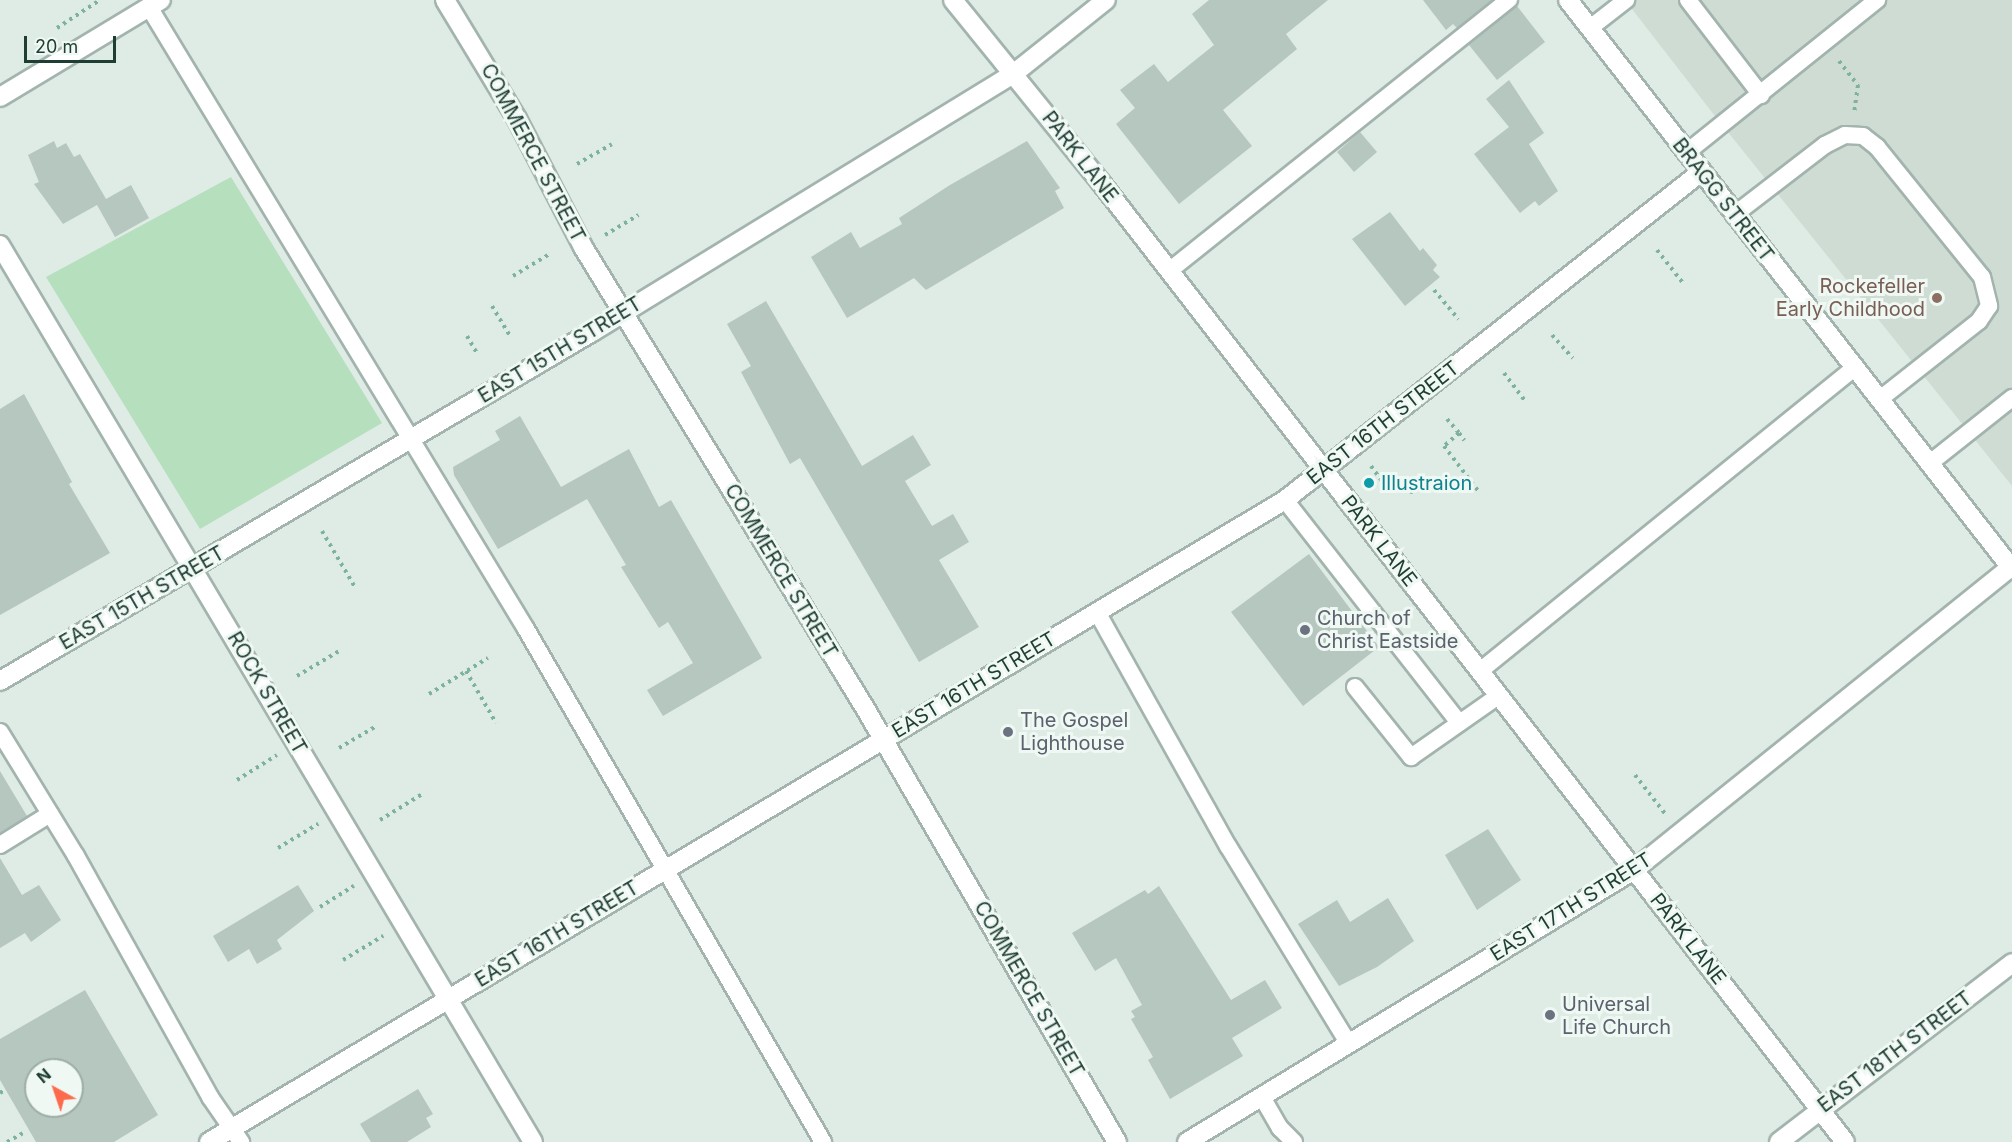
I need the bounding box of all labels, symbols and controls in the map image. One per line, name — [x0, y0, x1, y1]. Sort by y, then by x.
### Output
scale bar — [27, 24, 118, 62]
text: 20 m — [35, 36, 78, 57]
street label: COMMERCE STREET — [476, 60, 590, 246]
street label: PARK LANE — [1037, 107, 1123, 207]
street label: BRAGG STREET — [1667, 133, 1779, 267]
place label: Rockefeller Early Childhood — [1776, 274, 1925, 321]
marker: Rockefeller Early Childhood — [1930, 291, 1944, 305]
street label: EAST 15TH STREET — [474, 292, 646, 408]
street label: EAST 16TH STREET — [1302, 356, 1464, 490]
place label: Illustraion — [1381, 471, 1472, 495]
marker: Illustraion — [1362, 476, 1376, 490]
street label: COMMERCE STREET — [720, 480, 842, 662]
street label: PARK LANE — [1336, 491, 1422, 591]
street label: EAST 15TH STREET — [55, 541, 229, 655]
place label: Church of Christ Eastside — [1317, 606, 1458, 653]
marker: Church of Christ Eastside — [1298, 623, 1312, 637]
street label: EAST 16TH STREET — [888, 627, 1060, 743]
street label: ROCK STREET — [222, 628, 312, 758]
place label: The Gospel Lighthouse — [1020, 708, 1128, 755]
marker: The Gospel Lighthouse — [1001, 725, 1015, 739]
street label: EAST 17TH STREET — [1486, 848, 1656, 966]
street label: EAST 16TH STREET — [471, 876, 643, 992]
street label: PARK LANE — [1645, 889, 1731, 989]
street label: COMMERCE STREET — [969, 897, 1089, 1081]
street label: EAST 18TH STREET — [1813, 986, 1977, 1118]
place label: Universal Life Church — [1562, 992, 1671, 1039]
marker: Universal Life Church — [1543, 1008, 1557, 1022]
north arrow — [24, 1058, 84, 1118]
text: N — [33, 1064, 55, 1087]

